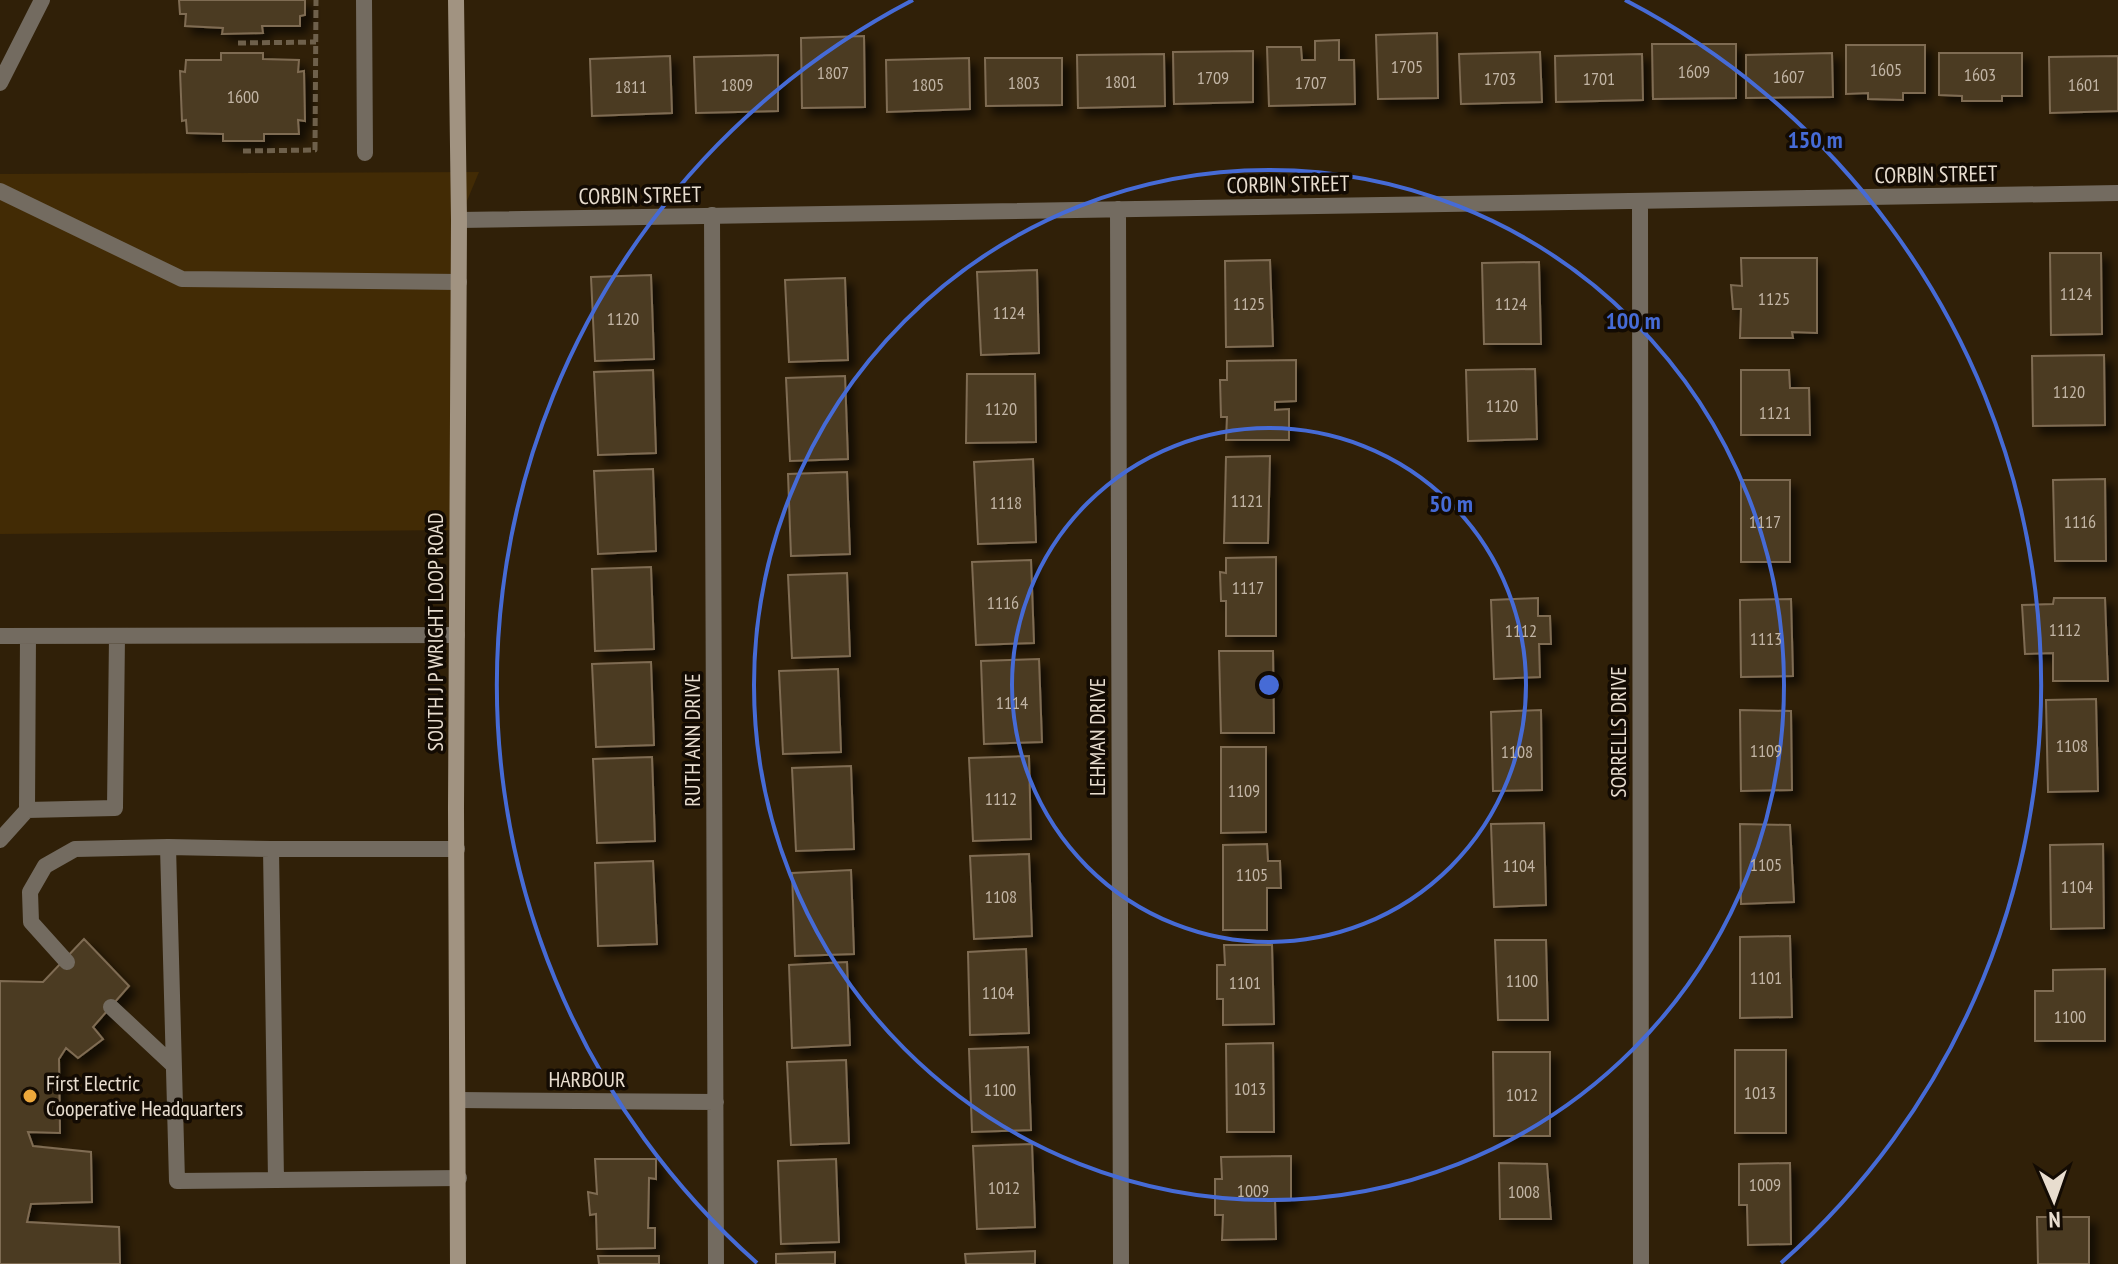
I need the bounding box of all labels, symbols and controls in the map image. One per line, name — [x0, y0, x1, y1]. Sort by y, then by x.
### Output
house number: 1705 — [1391, 55, 1423, 78]
house number: 1605 — [1870, 58, 1902, 81]
house number: 1609 — [1678, 60, 1710, 83]
house number: 1807 — [817, 61, 849, 84]
house number: 1603 — [1964, 63, 1996, 86]
house number: 1607 — [1773, 65, 1805, 88]
house number: 1709 — [1197, 66, 1229, 89]
house number: 1703 — [1484, 67, 1516, 90]
house number: 1701 — [1583, 67, 1615, 90]
house number: 1801 — [1105, 70, 1137, 93]
house number: 1803 — [1008, 71, 1040, 94]
house number: 1707 — [1295, 71, 1327, 94]
house number: 1809 — [721, 73, 753, 96]
house number: 1805 — [912, 73, 944, 96]
house number: 1601 — [2068, 73, 2100, 96]
house number: 1811 — [615, 75, 647, 98]
house number: 1600 — [227, 85, 259, 108]
text: 150 m — [1787, 124, 1843, 155]
street label: CORBIN STREET — [1874, 159, 1998, 189]
street label: CORBIN STREET — [1226, 169, 1350, 199]
street label: CORBIN STREET — [578, 180, 702, 210]
house number: 1124 — [2060, 282, 2092, 305]
house number: 1125 — [1758, 287, 1790, 310]
house number: 1125 — [1233, 292, 1265, 315]
house number: 1124 — [1495, 292, 1527, 315]
house number: 1124 — [993, 301, 1025, 324]
text: 100 m — [1605, 305, 1661, 336]
house number: 1120 — [607, 307, 639, 330]
house number: 1120 — [2053, 380, 2085, 403]
house number: 1120 — [1486, 394, 1518, 417]
house number: 1120 — [985, 397, 1017, 420]
house number: 1121 — [1759, 401, 1791, 424]
text: 50 m — [1429, 488, 1473, 519]
house number: 1121 — [1231, 489, 1263, 512]
house number: 1118 — [990, 491, 1022, 514]
house number: 1117 — [1749, 510, 1781, 533]
house number: 1116 — [2064, 510, 2096, 533]
street label: SOUTH J P WRIGHT LOOP ROAD — [421, 512, 449, 752]
house number: 1117 — [1232, 576, 1264, 599]
house number: 1116 — [987, 591, 1019, 614]
house number: 1112 — [2049, 618, 2081, 641]
house number: 1112 — [1505, 619, 1537, 642]
house number: 1113 — [1750, 627, 1782, 650]
street label: SORRELLS DRIVE — [1604, 666, 1632, 798]
centre of rings — [1255, 671, 1283, 699]
street label: RUTH ANN DRIVE — [678, 673, 706, 807]
street label: LEHMAN DRIVE — [1083, 678, 1111, 796]
house number: 1114 — [996, 691, 1028, 714]
house number: 1108 — [2056, 734, 2088, 757]
house number: 1109 — [1750, 739, 1782, 762]
house number: 1108 — [1501, 740, 1533, 763]
house number: 1109 — [1228, 779, 1260, 802]
house number: 1112 — [985, 787, 1017, 810]
house number: 1105 — [1750, 853, 1782, 876]
house number: 1104 — [1503, 854, 1535, 877]
house number: 1105 — [1236, 863, 1268, 886]
house number: 1104 — [2061, 875, 2093, 898]
house number: 1108 — [985, 885, 1017, 908]
house number: 1101 — [1750, 966, 1782, 989]
house number: 1100 — [1506, 969, 1538, 992]
house number: 1101 — [1229, 971, 1261, 994]
house number: 1104 — [982, 981, 1014, 1004]
house number: 1100 — [2054, 1005, 2086, 1028]
street label: HARBOUR — [548, 1065, 626, 1093]
place label: First Electric Cooperative Headquarters — [46, 1069, 243, 1122]
house number: 1013 — [1234, 1077, 1266, 1100]
house number: 1100 — [984, 1078, 1016, 1101]
house number: 1013 — [1744, 1081, 1776, 1104]
house number: 1012 — [1506, 1083, 1538, 1106]
marker: First Electric Cooperative Headquarters — [21, 1087, 39, 1105]
north arrow — [2014, 1160, 2094, 1240]
house number: 1009 — [1749, 1173, 1781, 1196]
house number: 1012 — [988, 1176, 1020, 1199]
house number: 1009 — [1237, 1179, 1269, 1202]
house number: 1008 — [1508, 1180, 1540, 1203]
text: N — [2048, 1206, 2061, 1234]

